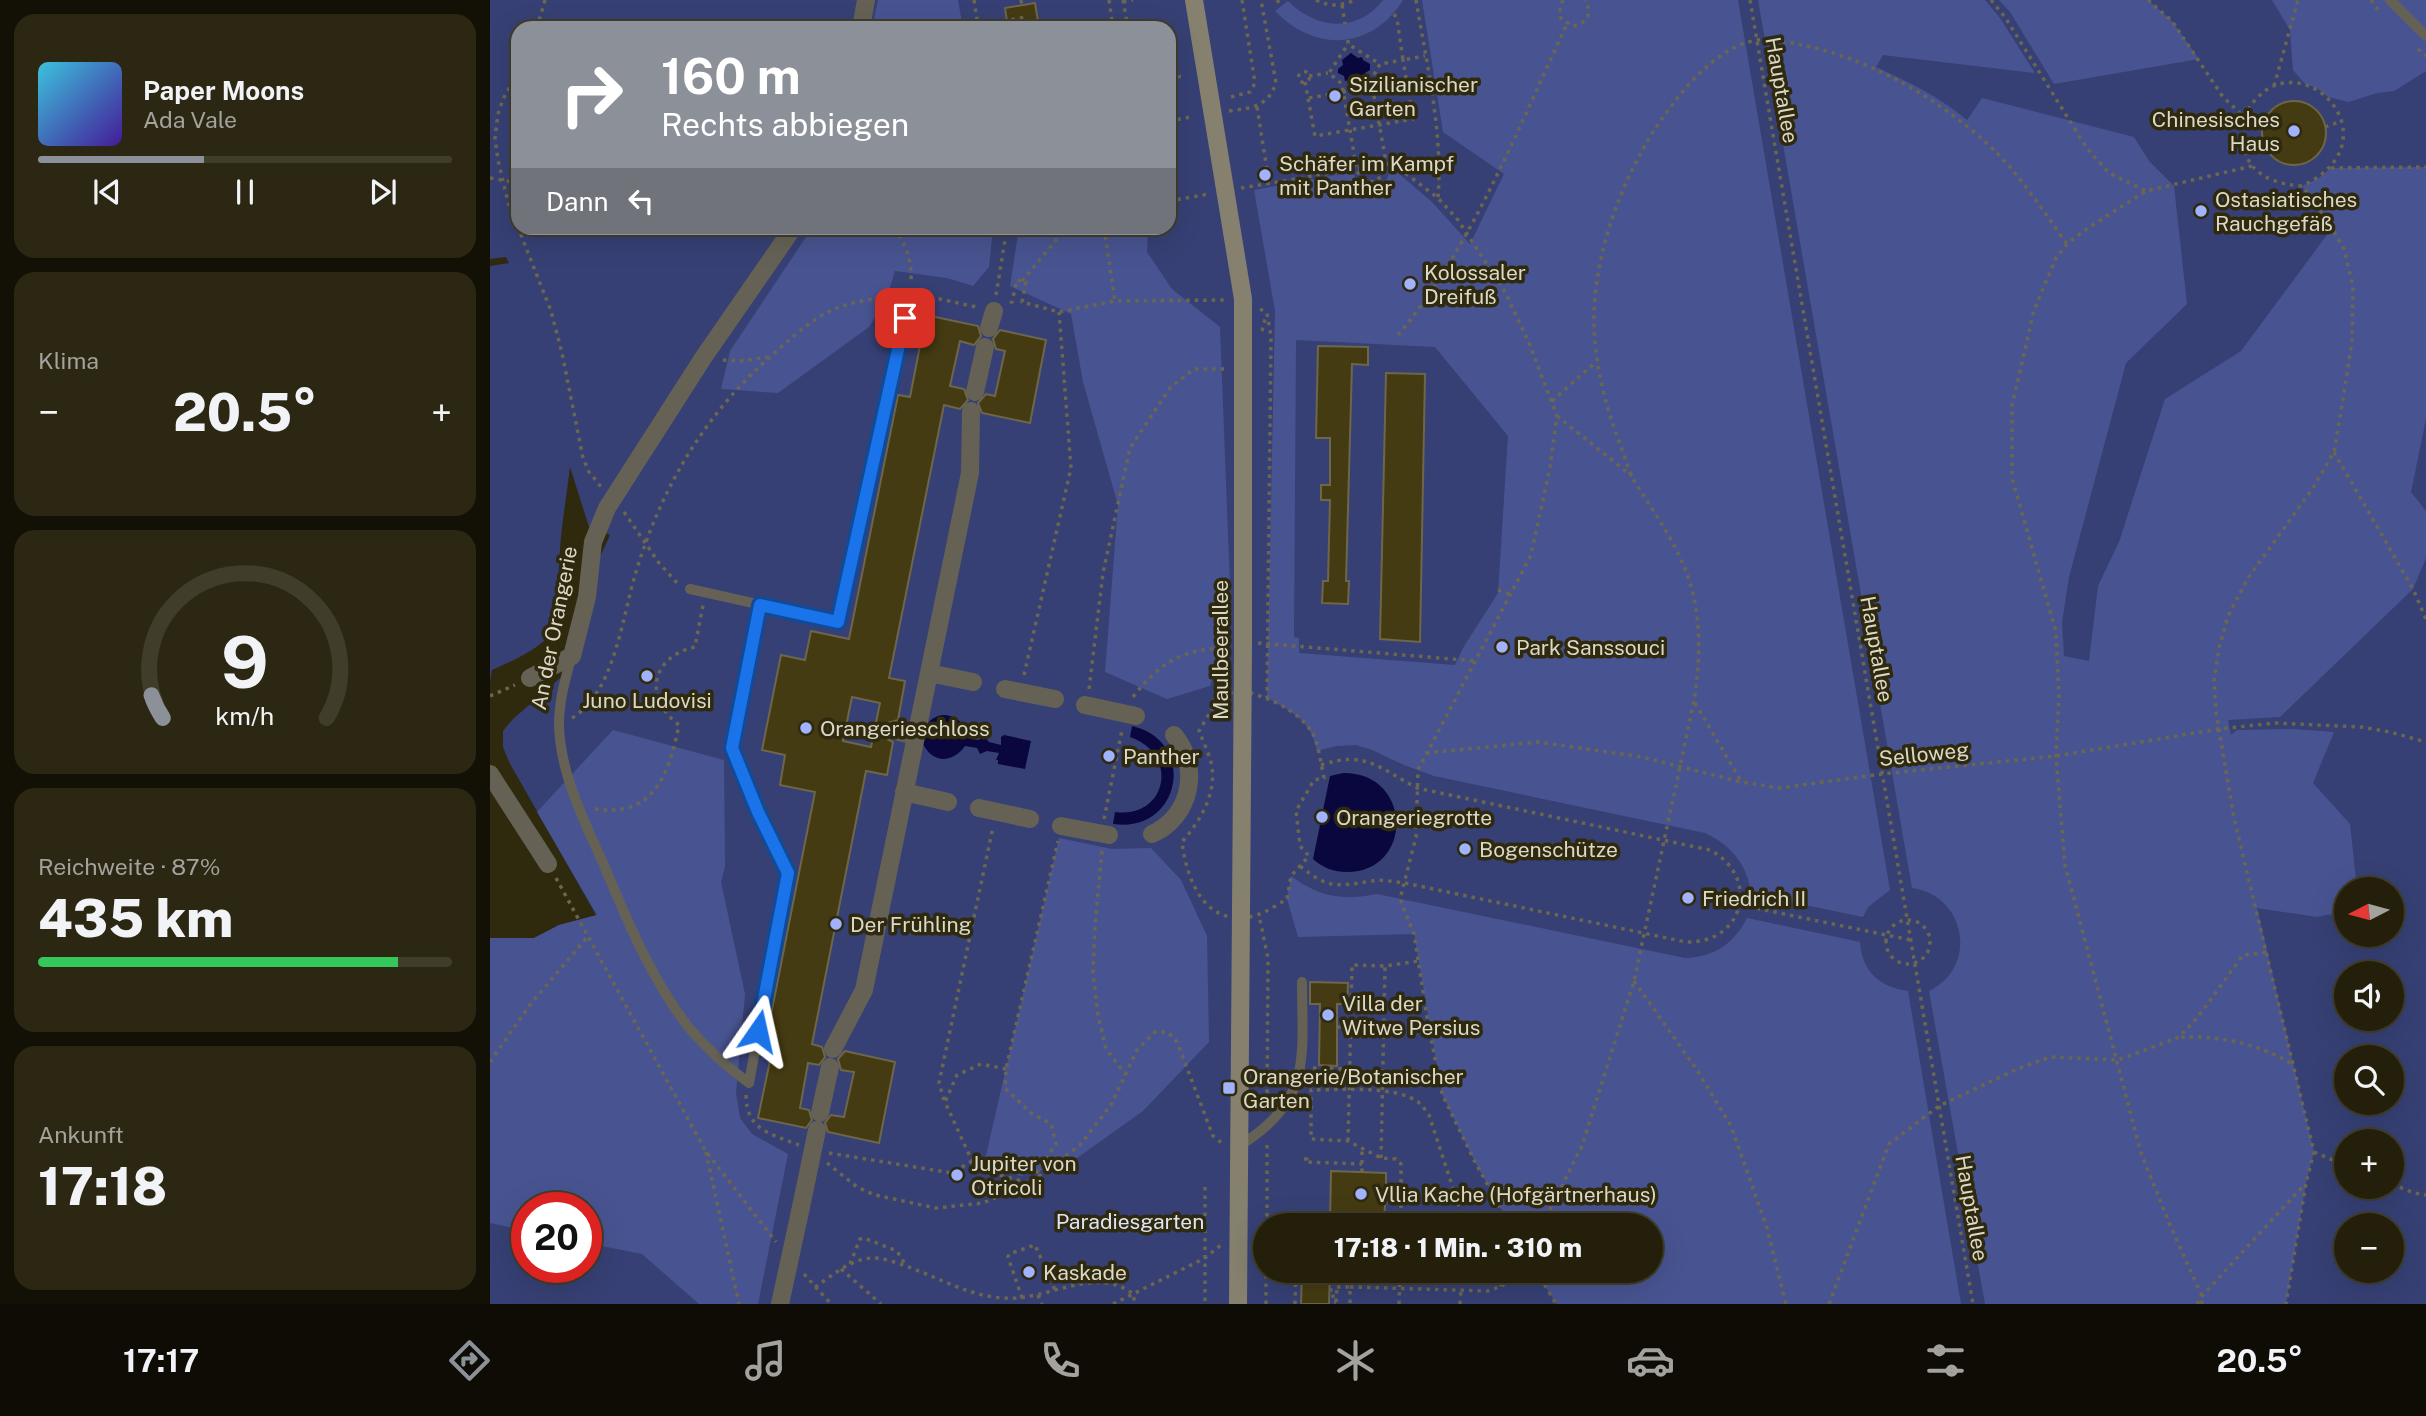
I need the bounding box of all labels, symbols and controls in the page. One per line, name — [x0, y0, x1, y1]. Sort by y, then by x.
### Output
street label: Hauptallee — [1760, 35, 1804, 145]
text: 160 m — [661, 47, 801, 105]
icon: right — [546, 49, 637, 140]
place label: Sizilianischer Garten — [1349, 72, 1478, 121]
text: Paper Moons — [143, 75, 304, 106]
marker: Sizilianischer Garten — [1327, 88, 1343, 104]
text: Ada Vale — [143, 106, 237, 133]
text: Rechts abbiegen — [661, 106, 909, 143]
place label: Chinesisches Haus — [2152, 107, 2280, 156]
marker: Chinesisches Haus — [2286, 123, 2302, 139]
place label: Schäfer im Kampf mit Panther — [1279, 151, 1454, 200]
marker: Schäfer im Kampf mit Panther — [1257, 167, 1273, 183]
icon: previous — [88, 173, 126, 211]
icon: pause — [226, 173, 264, 211]
icon: next — [364, 173, 402, 211]
icon: left — [622, 182, 660, 220]
text: Dann — [546, 186, 608, 217]
place label: Ostasiatisches Rauchgefäß — [2215, 187, 2357, 236]
marker: Ostasiatisches Rauchgefäß — [2193, 203, 2209, 219]
place label: Kolossaler Dreifuß — [1424, 260, 1526, 309]
marker: Kolossaler Dreifuß — [1402, 276, 1418, 292]
pin — [875, 288, 935, 348]
icon: arrive — [886, 299, 924, 337]
text: Klima — [38, 347, 99, 374]
text: 20.5° — [173, 382, 317, 443]
text: − — [38, 390, 59, 435]
text: + — [431, 390, 452, 435]
street label: An der Orangerie — [526, 544, 582, 712]
street label: Maulbeerallee — [1208, 580, 1233, 720]
street label: Hauptallee — [1855, 594, 1899, 704]
text: 9 — [221, 619, 269, 704]
place label: Park Sanssouci — [1516, 635, 1665, 660]
marker: Park Sanssouci — [1494, 639, 1510, 655]
marker: Juno Ludovisi — [639, 668, 655, 684]
place label: Juno Ludovisi — [582, 688, 712, 713]
text: km/h — [216, 701, 274, 731]
place label: Orangerieschloss — [820, 716, 990, 741]
marker: Orangerieschloss — [798, 720, 814, 736]
street label: Selloweg — [1878, 737, 1970, 771]
place label: Panther — [1123, 744, 1200, 769]
marker: Panther — [1101, 748, 1117, 764]
place label: Orangeriegrotte — [1336, 805, 1492, 830]
marker: Orangeriegrotte — [1314, 809, 1330, 825]
place label: Bogenschütze — [1479, 837, 1618, 862]
marker: Bogenschütze — [1457, 841, 1473, 857]
text: Reichweite · 87% — [38, 853, 220, 880]
north arrow — [2334, 877, 2404, 947]
map controls — [2334, 877, 2404, 1283]
place label: Friedrich II — [1702, 886, 1806, 911]
text: 435 km — [38, 888, 233, 949]
marker: Friedrich II — [1680, 890, 1696, 906]
place label: Der Frühling — [850, 912, 972, 937]
marker: Der Frühling — [828, 916, 844, 932]
button: sound — [2334, 961, 2404, 1031]
place label: Villa der Witwe Persius — [1342, 991, 1480, 1040]
position arrow — [721, 994, 795, 1068]
marker: Villa der Witwe Persius — [1320, 1007, 1336, 1023]
button: search — [2334, 1045, 2404, 1115]
place label: Orangerie/Botanischer Garten — [1243, 1064, 1464, 1113]
marker: Orangerie/Botanischer Garten — [1221, 1080, 1237, 1096]
text: Ankunft — [38, 1121, 124, 1148]
button: + — [2334, 1129, 2404, 1199]
place label: Jupiter von Otricoli — [971, 1151, 1077, 1200]
street label: Hauptallee — [1950, 1153, 1994, 1263]
text: 17:18 — [38, 1156, 167, 1217]
marker: Jupiter von Otricoli — [949, 1167, 965, 1183]
place label: Vllia Kache (Hofgärtnerhaus) — [1375, 1182, 1657, 1207]
marker: Vllia Kache (Hofgärtnerhaus) — [1353, 1186, 1369, 1202]
speed limit sign: 20 — [511, 1192, 602, 1283]
park label: Paradiesgarten — [1056, 1209, 1204, 1234]
button: − — [2334, 1213, 2404, 1283]
text: 17:18 · 1 Min. · 310 m — [1334, 1232, 1582, 1263]
place label: Kaskade — [1043, 1260, 1127, 1285]
marker: Kaskade — [1021, 1264, 1037, 1280]
icon: directions — [445, 1336, 494, 1385]
icon: music — [741, 1336, 790, 1385]
icon: phone — [1036, 1336, 1085, 1385]
icon: climate — [1331, 1336, 1380, 1385]
icon: car — [1626, 1336, 1675, 1385]
icon: filters — [1921, 1336, 1970, 1385]
text: 17:17 — [123, 1342, 199, 1379]
text: 20.5° — [2217, 1342, 2303, 1379]

